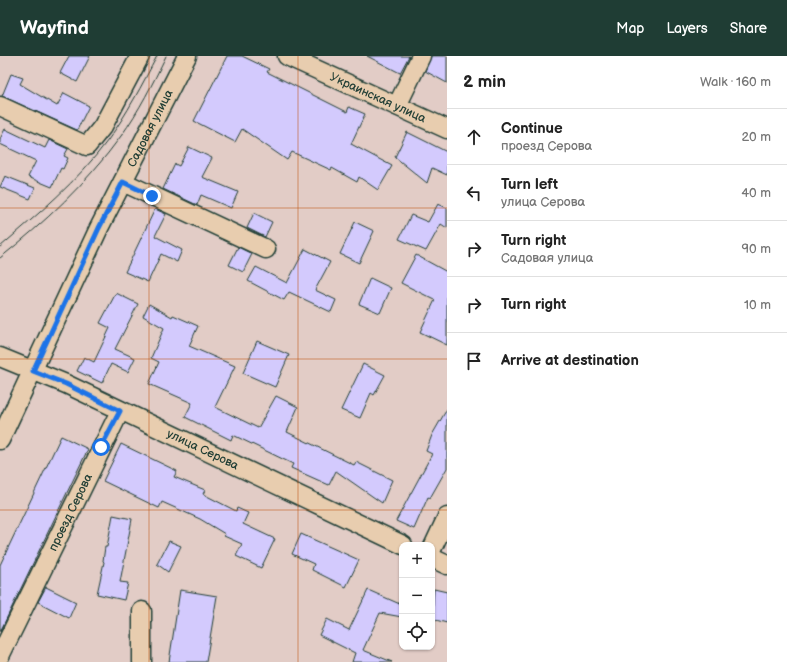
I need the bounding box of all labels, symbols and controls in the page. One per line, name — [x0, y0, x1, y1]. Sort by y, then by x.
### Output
text: Wayfind — [20, 17, 89, 40]
text: Map — [616, 20, 644, 37]
text: Layers — [666, 20, 708, 37]
text: Share — [730, 20, 767, 37]
street label: Украинская улица — [327, 70, 428, 126]
text: 2 min — [463, 72, 506, 92]
text: Walk · 160 m — [700, 74, 771, 90]
street label: Садовая улица — [124, 87, 177, 170]
text: Continue — [501, 119, 563, 138]
icon: ahead — [463, 126, 485, 148]
text: 20 m — [741, 129, 771, 145]
text: проезд Серова — [501, 138, 592, 154]
text: Turn left — [501, 175, 558, 194]
icon: left — [463, 182, 485, 204]
text: 40 m — [741, 185, 771, 201]
route end — [143, 187, 161, 205]
text: улица Серова — [501, 194, 585, 210]
text: Turn right — [501, 231, 566, 250]
icon: right — [463, 238, 485, 260]
text: 90 m — [742, 241, 771, 257]
text: Садовая улица — [501, 250, 593, 266]
icon: right — [463, 294, 485, 316]
text: Turn right — [501, 295, 566, 314]
text: 10 m — [744, 297, 771, 313]
icon: arrive — [463, 350, 485, 372]
text: Arrive at destination — [501, 351, 639, 370]
street label: улица Серова — [164, 426, 241, 473]
route start — [92, 438, 110, 456]
street label: проезд Серова — [46, 471, 96, 554]
map controls — [399, 542, 435, 650]
button: + — [399, 542, 435, 578]
button: − — [399, 578, 435, 614]
button: locate — [399, 614, 435, 650]

